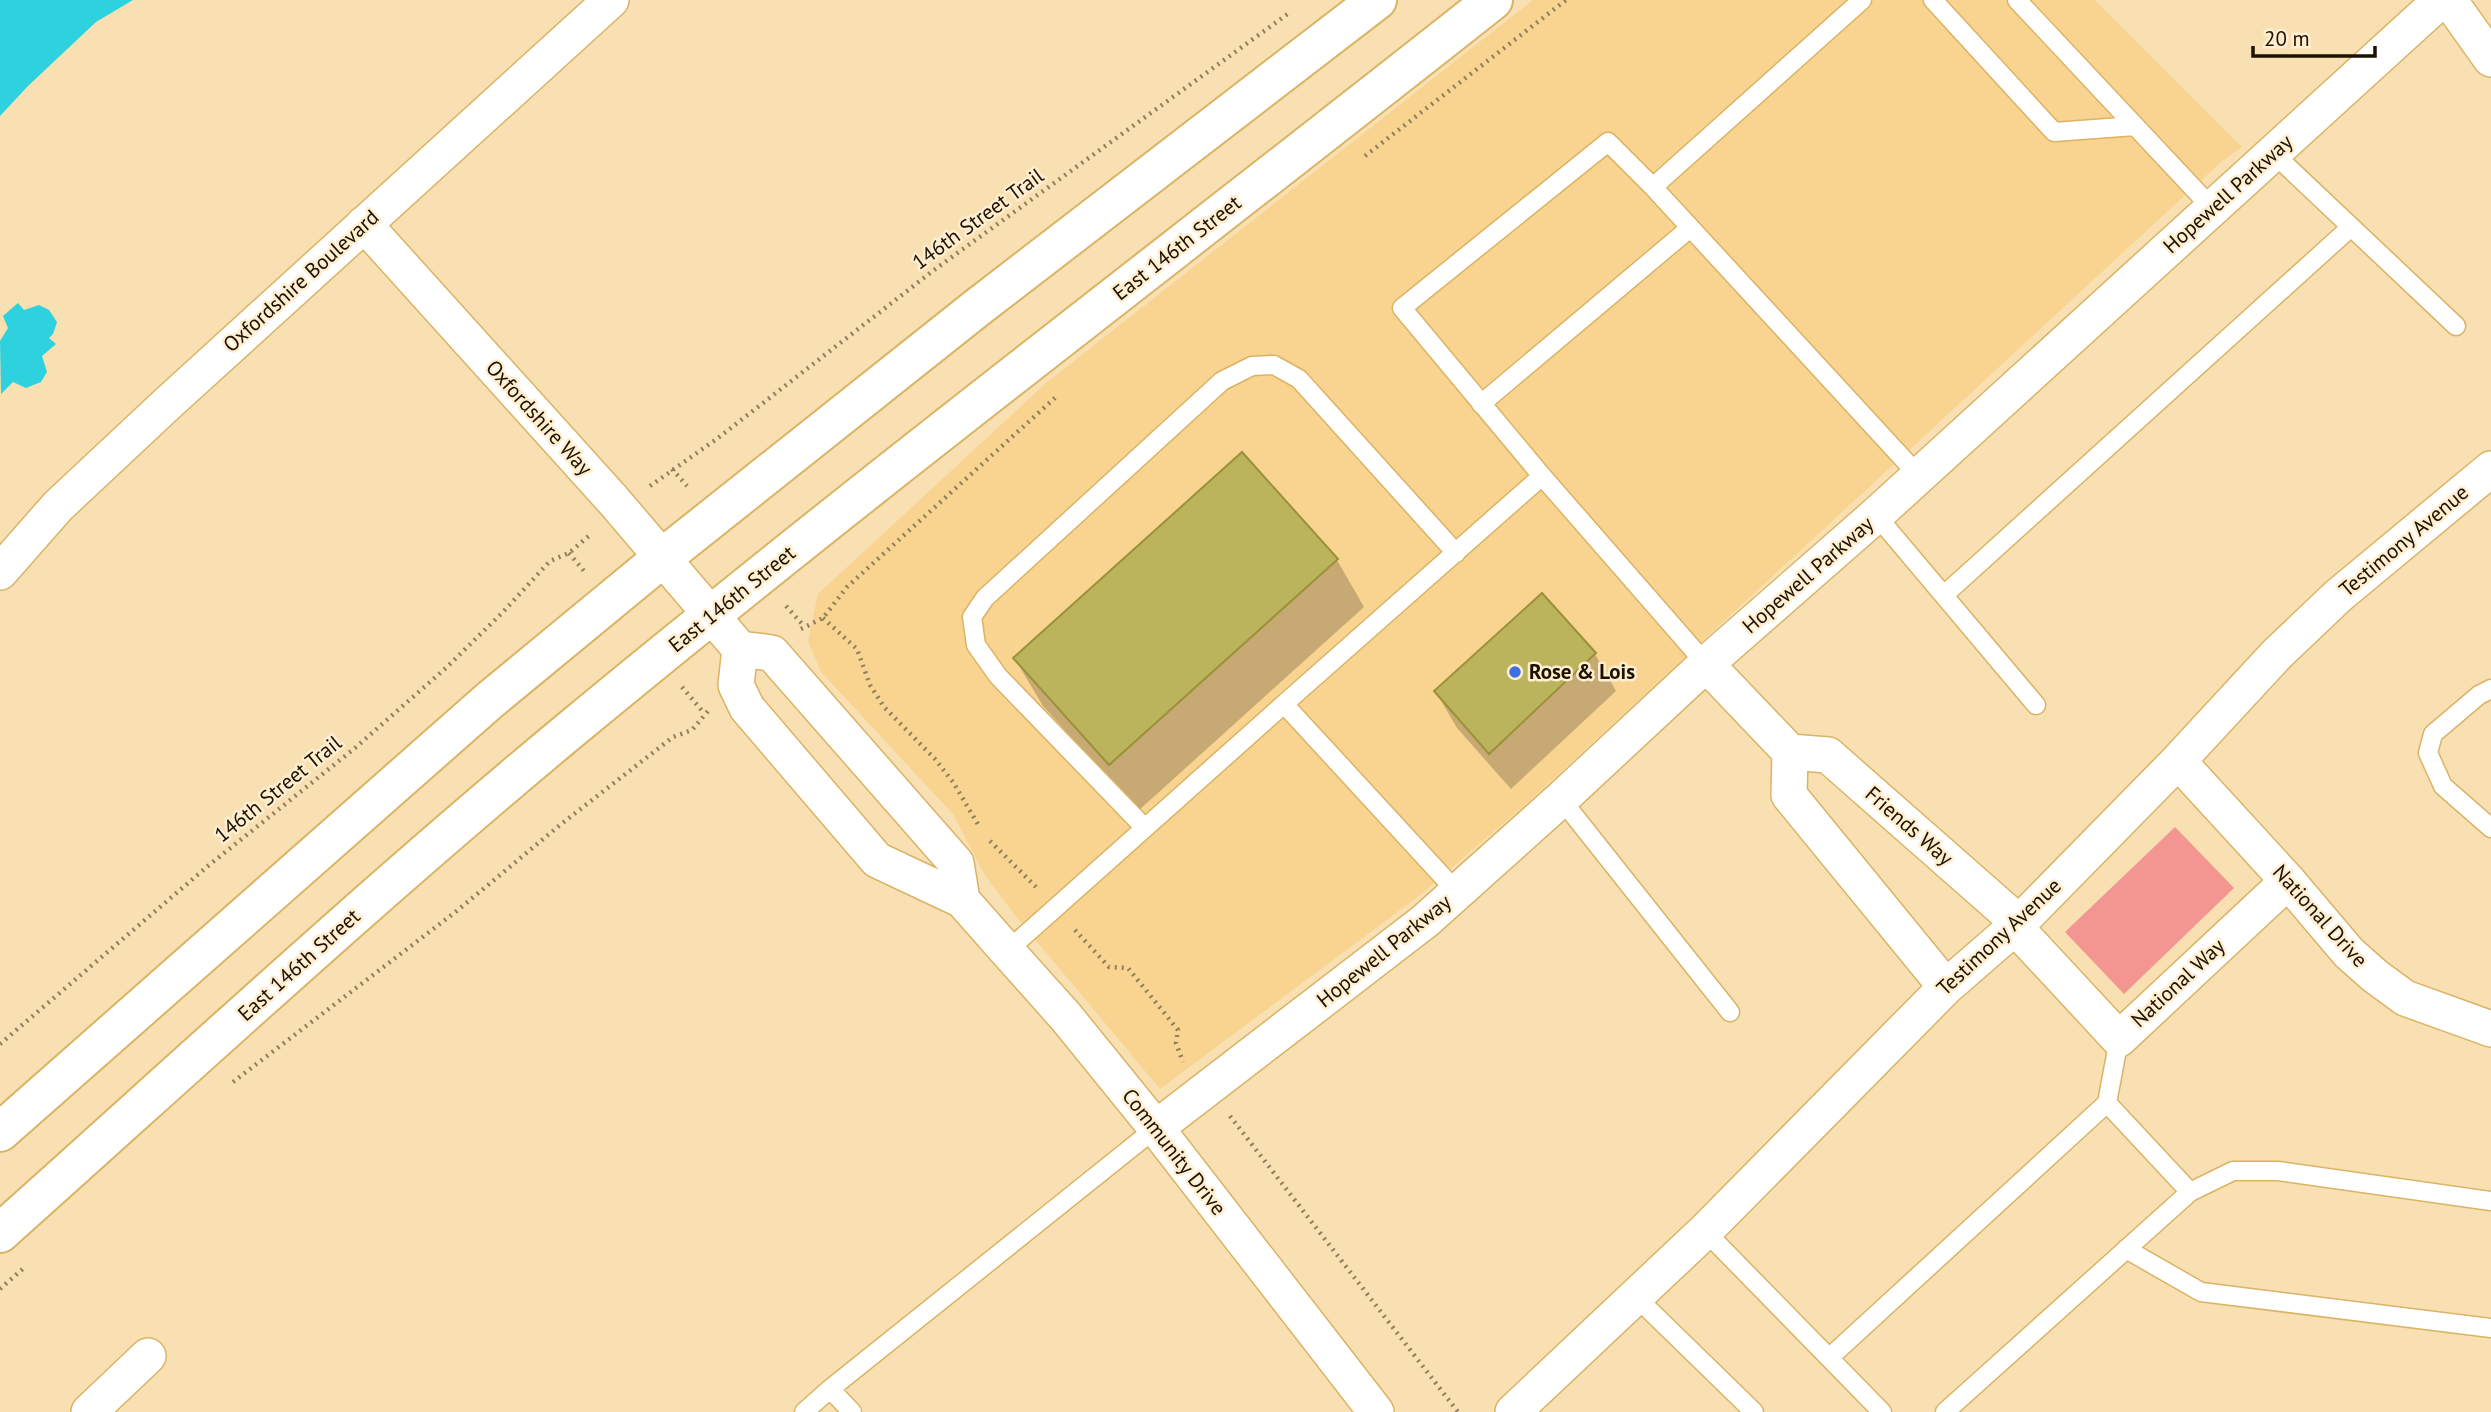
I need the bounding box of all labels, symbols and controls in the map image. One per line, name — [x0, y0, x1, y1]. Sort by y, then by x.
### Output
scale bar — [2253, 14, 2376, 58]
text: 20 m — [2264, 25, 2310, 52]
street label: Hopewell Parkway — [2157, 128, 2298, 259]
street label: 146th Street Trail — [907, 162, 1049, 275]
street label: East 146th Street — [1107, 189, 1246, 306]
street label: Oxfordshire Boulevard — [217, 204, 384, 358]
street label: Oxfordshire Way — [480, 354, 599, 481]
street label: Testimony Avenue — [2333, 479, 2474, 603]
street label: Hopewell Parkway — [1736, 510, 1879, 639]
street label: East 146th Street — [663, 539, 801, 658]
place label: Rose & Lois — [1529, 658, 1635, 685]
marker: Rose & Lois — [1507, 664, 1523, 680]
street label: 146th Street Trail — [209, 729, 347, 848]
street label: Friends Way — [1860, 780, 1959, 871]
street label: National Drive — [2267, 859, 2374, 973]
street label: Testimony Avenue — [1931, 872, 2067, 1001]
street label: Hopewell Parkway — [1311, 888, 1457, 1013]
street label: East 146th Street — [232, 903, 365, 1027]
street label: National Way — [2125, 932, 2230, 1033]
street label: Community Drive — [1116, 1083, 1232, 1221]

